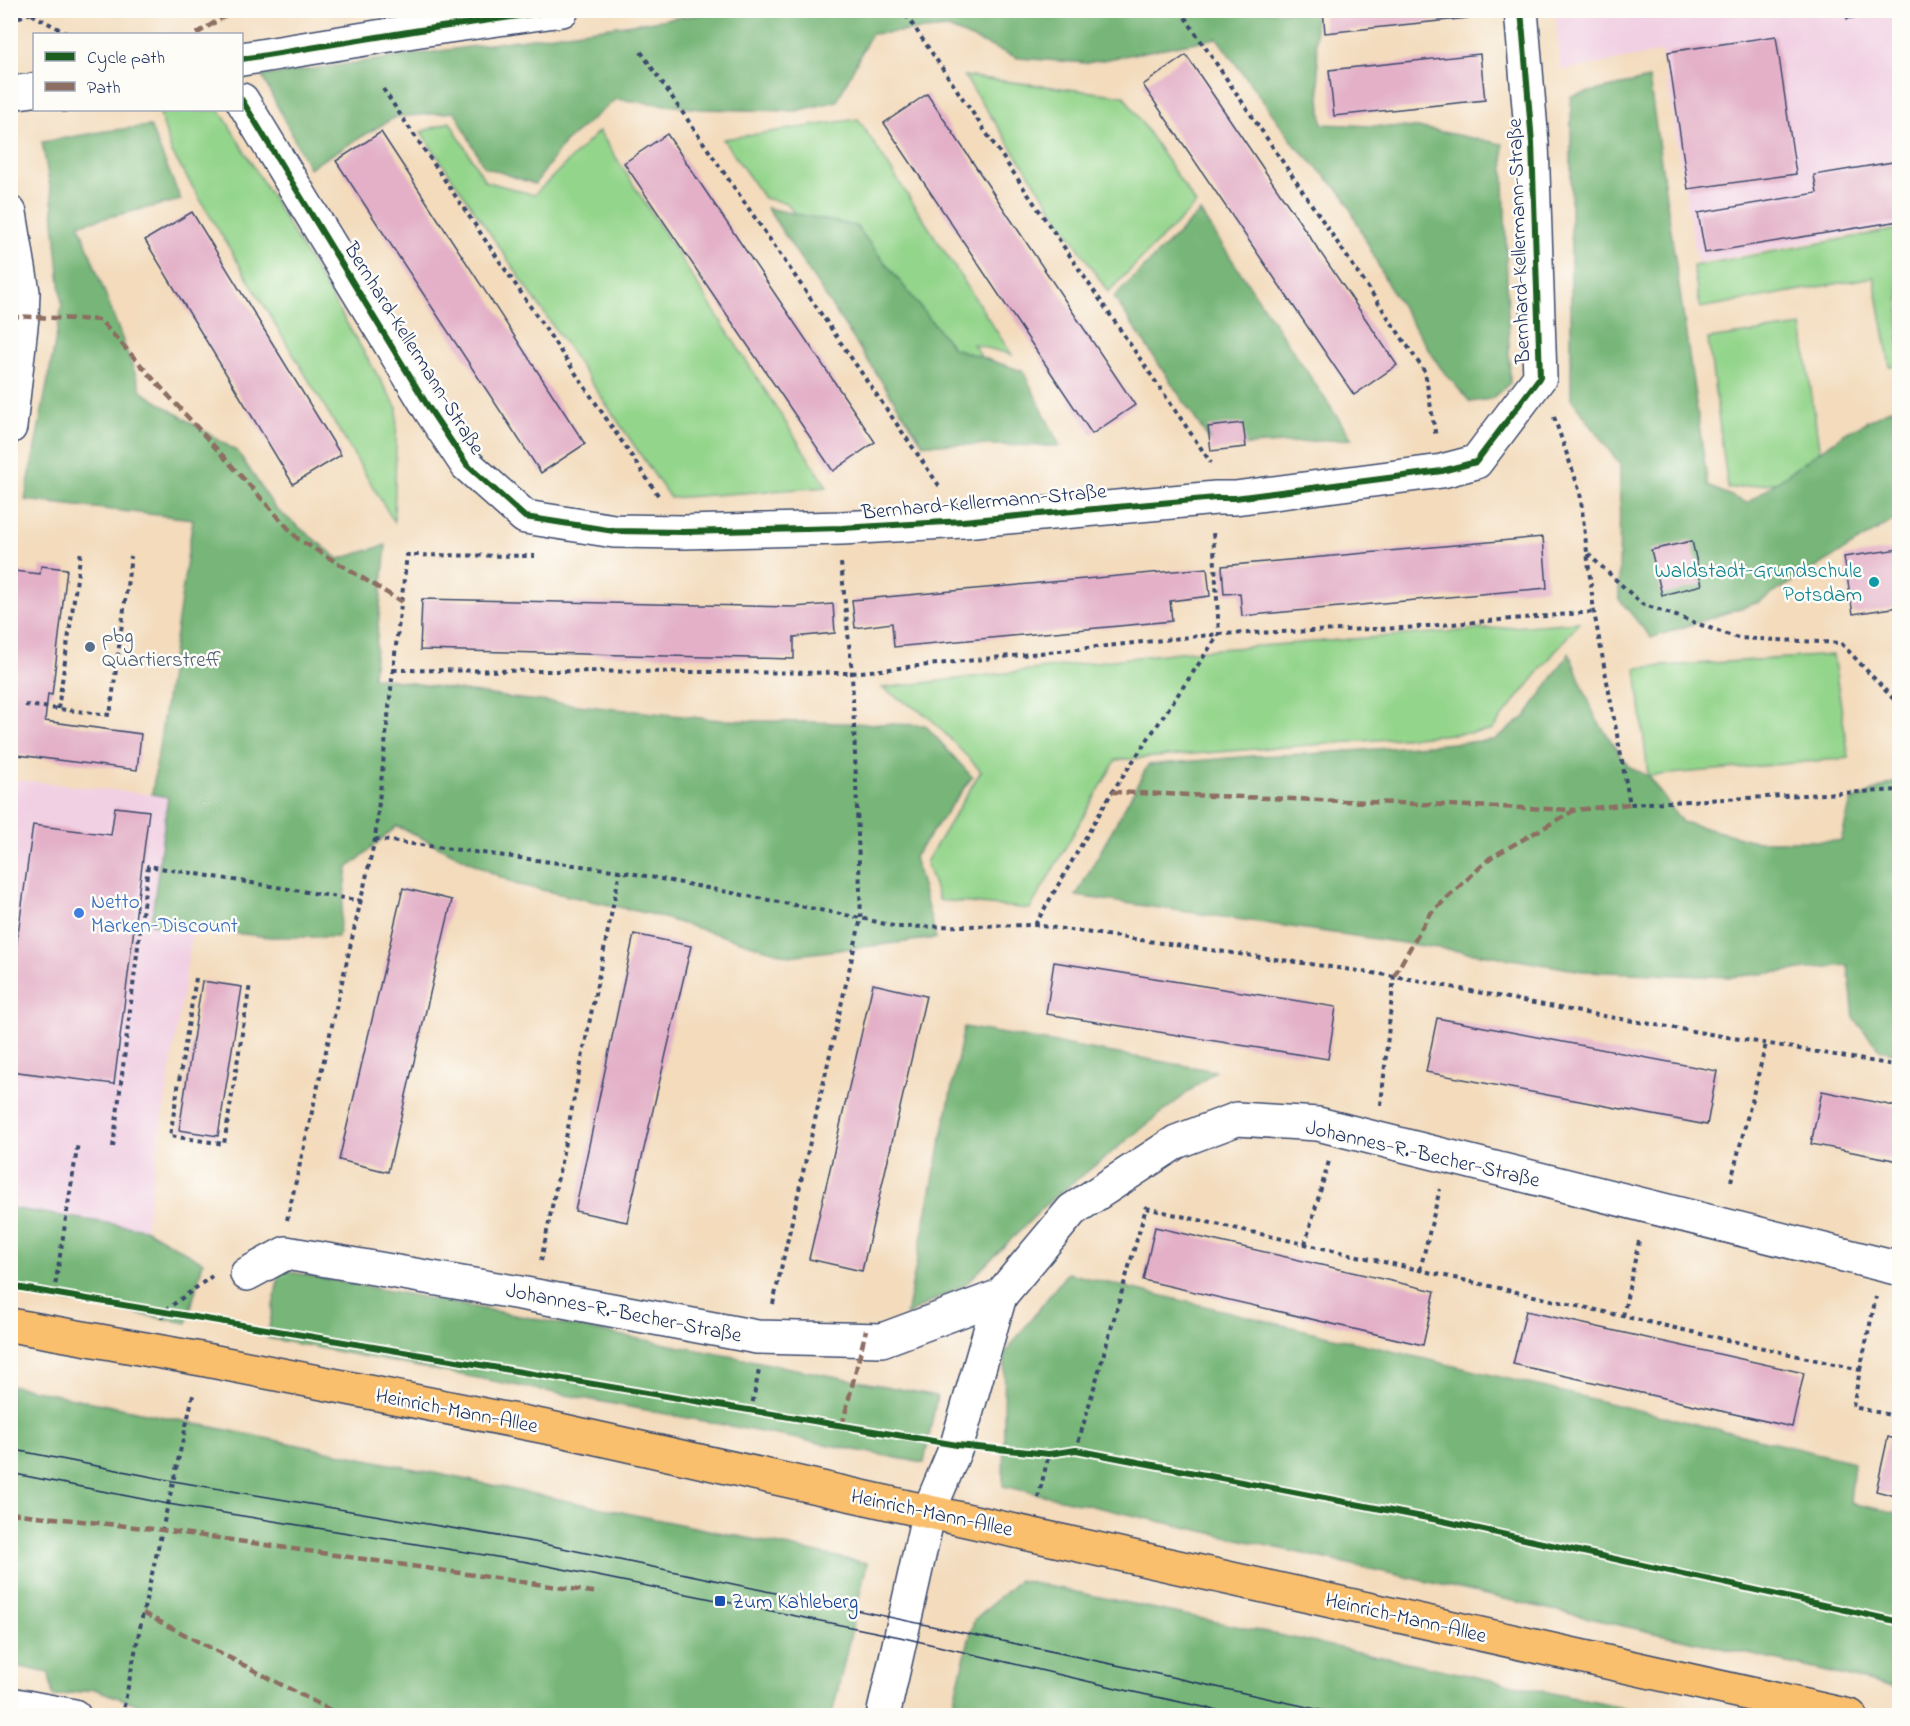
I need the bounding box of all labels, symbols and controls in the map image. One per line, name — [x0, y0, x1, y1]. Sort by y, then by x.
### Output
legend — [33, 33, 243, 111]
text: Cycle path — [87, 46, 165, 72]
text: Path — [87, 76, 121, 102]
street label: Bernhard-Kellermann-Straße — [1501, 117, 1539, 365]
street label: Bernhard-Kellermann-Straße — [335, 236, 491, 462]
street label: Bernhard-Kellermann-Straße — [860, 477, 1108, 529]
place label: Waldstadt-Grundschule Potsdam — [1655, 557, 1863, 611]
marker: Waldstadt-Grundschule Potsdam — [1867, 575, 1881, 589]
place label: pbg Quartierstreff — [102, 622, 222, 676]
marker: pbg Quartierstreff — [83, 640, 97, 654]
place label: Netto Marken-Discount — [91, 888, 238, 942]
marker: Netto Marken-Discount — [72, 906, 86, 920]
street label: Johannes-R.-Becher-Straße — [1302, 1113, 1543, 1197]
street label: Johannes-R.-Becher-Straße — [503, 1276, 745, 1352]
street label: Heinrich-Mann-Allee — [373, 1382, 541, 1443]
street label: Heinrich-Mann-Allee — [848, 1482, 1016, 1546]
street label: Heinrich-Mann-Allee — [1322, 1586, 1490, 1652]
place label: Zum Kahleberg — [732, 1588, 858, 1620]
marker: Zum Kahleberg — [713, 1594, 727, 1608]

